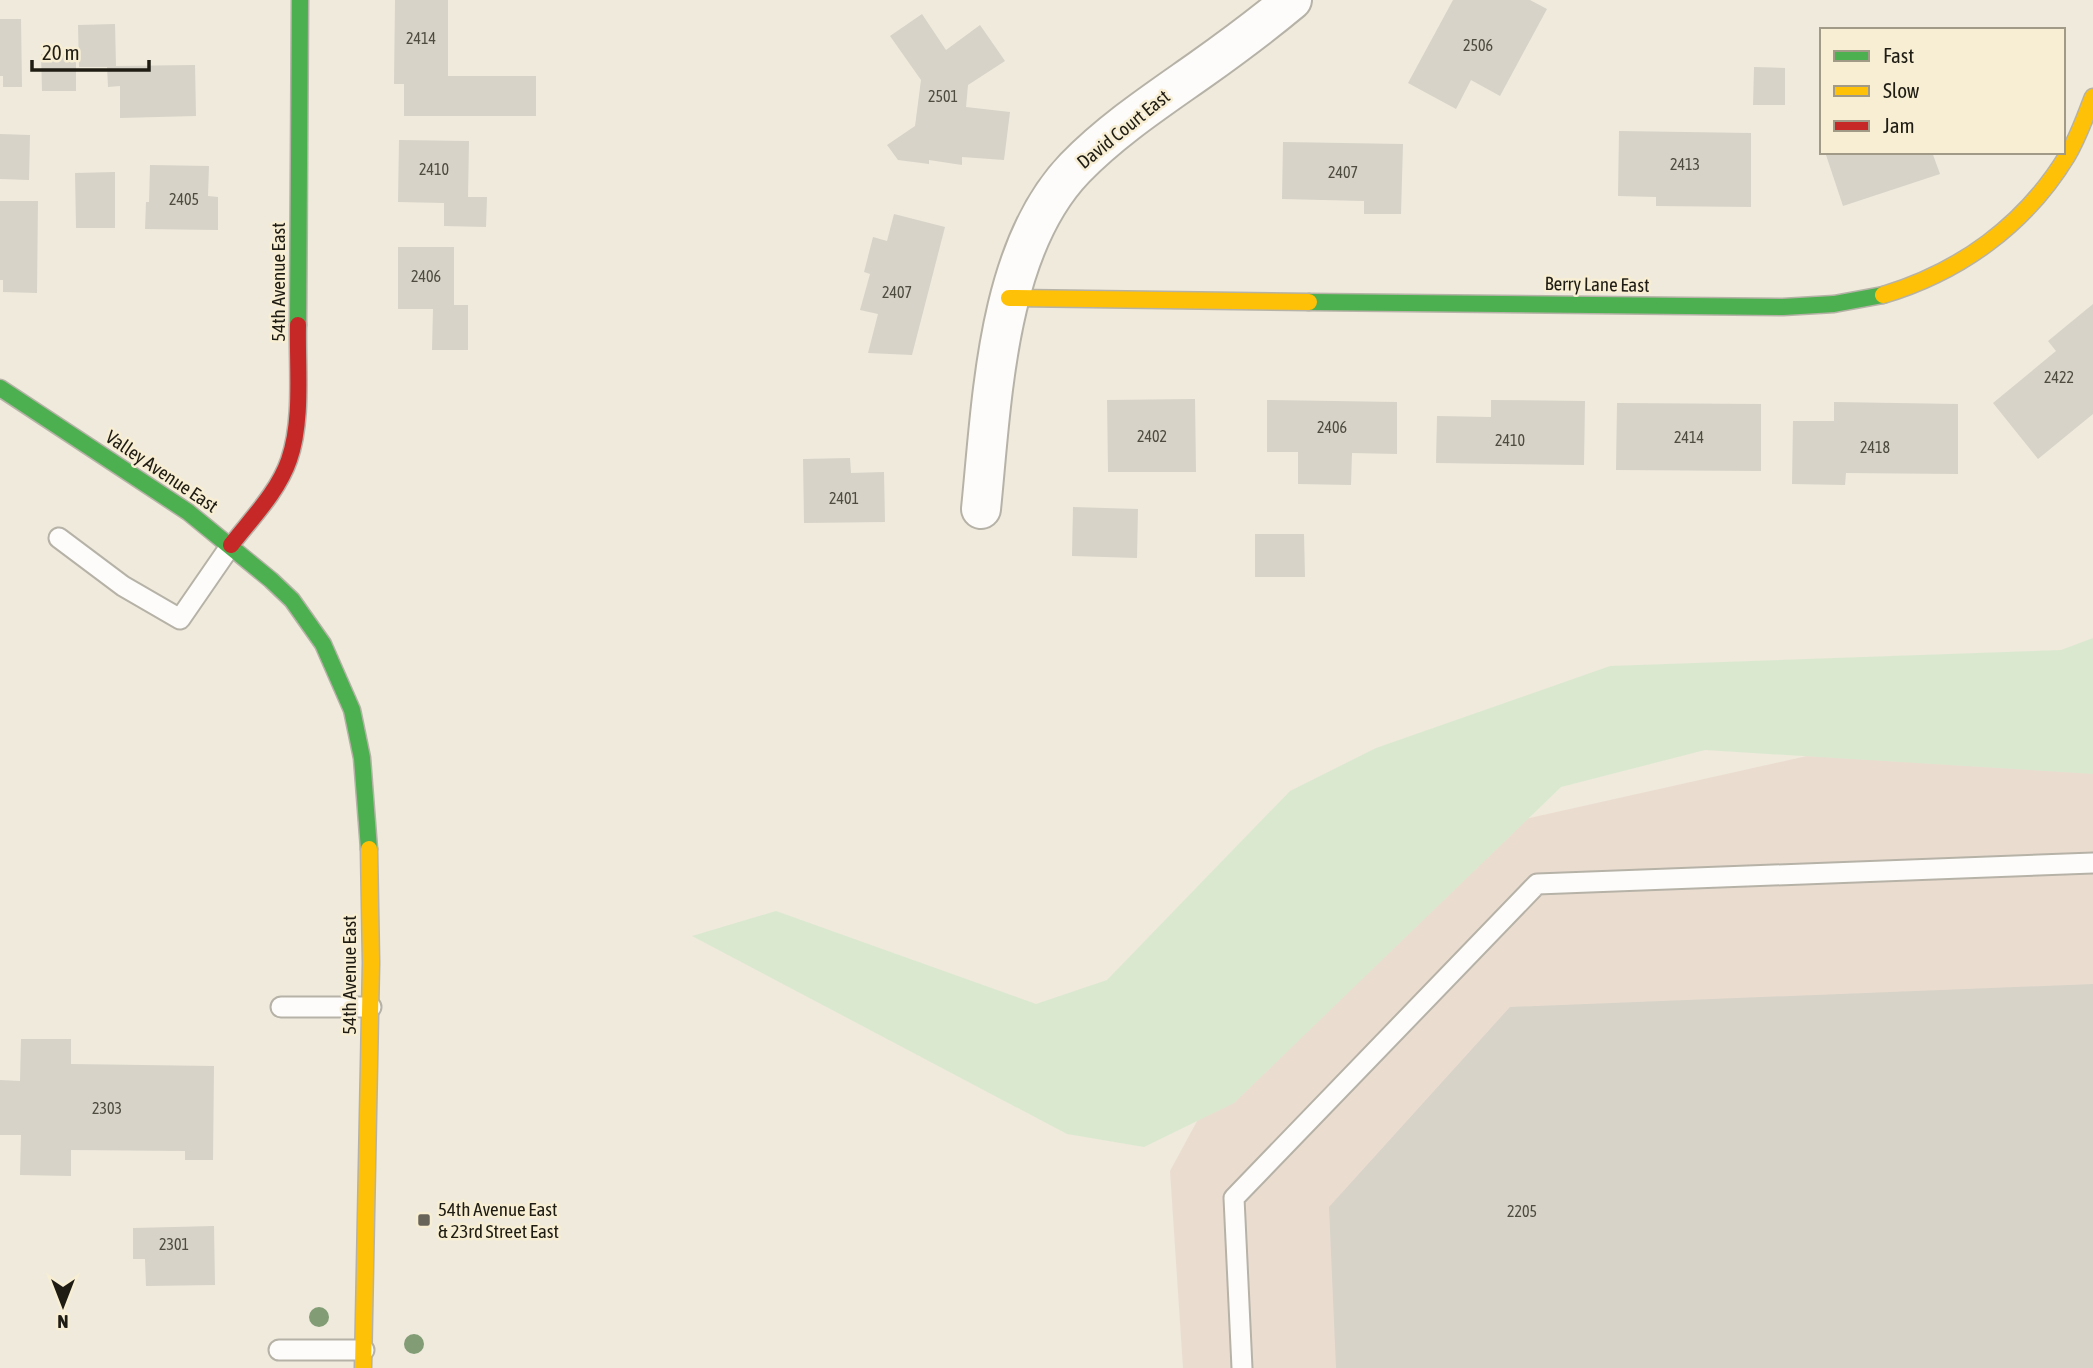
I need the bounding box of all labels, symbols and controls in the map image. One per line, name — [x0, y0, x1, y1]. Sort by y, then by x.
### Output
scale bar — [32, 28, 149, 72]
legend — [1820, 28, 2065, 154]
house number: 2414 — [406, 29, 436, 47]
house number: 2506 — [1463, 36, 1493, 54]
text: 20 m — [42, 40, 80, 64]
text: Fast — [1883, 43, 1914, 67]
text: Slow — [1883, 78, 1920, 102]
street label: David Court East — [1072, 85, 1174, 173]
house number: 2501 — [928, 87, 958, 105]
text: Jam — [1883, 113, 1915, 137]
house number: 2413 — [1670, 155, 1700, 173]
house number: 2410 — [419, 160, 449, 178]
house number: 2407 — [1328, 163, 1358, 181]
house number: 2405 — [169, 190, 199, 208]
street label: 54th Avenue East — [267, 222, 289, 342]
house number: 2406 — [411, 267, 441, 285]
street label: Berry Lane East — [1544, 272, 1650, 296]
house number: 2407 — [882, 283, 912, 301]
house number: 2422 — [2044, 368, 2074, 386]
house number: 2406 — [1317, 418, 1347, 436]
street label: Valley Avenue East — [102, 425, 222, 517]
house number: 2402 — [1137, 427, 1167, 445]
house number: 2414 — [1674, 428, 1704, 446]
house number: 2410 — [1495, 431, 1525, 449]
house number: 2418 — [1860, 438, 1890, 456]
house number: 2401 — [829, 489, 859, 507]
street label: 54th Avenue East — [338, 915, 360, 1035]
house number: 2303 — [92, 1099, 122, 1117]
place label: 54th Avenue East & 23rd Street East — [438, 1198, 559, 1242]
house number: 2205 — [1507, 1202, 1537, 1220]
marker: 54th Avenue East & 23rd Street East — [416, 1212, 432, 1228]
house number: 2301 — [159, 1235, 189, 1253]
north arrow — [28, 1270, 98, 1340]
text: N — [57, 1311, 69, 1333]

